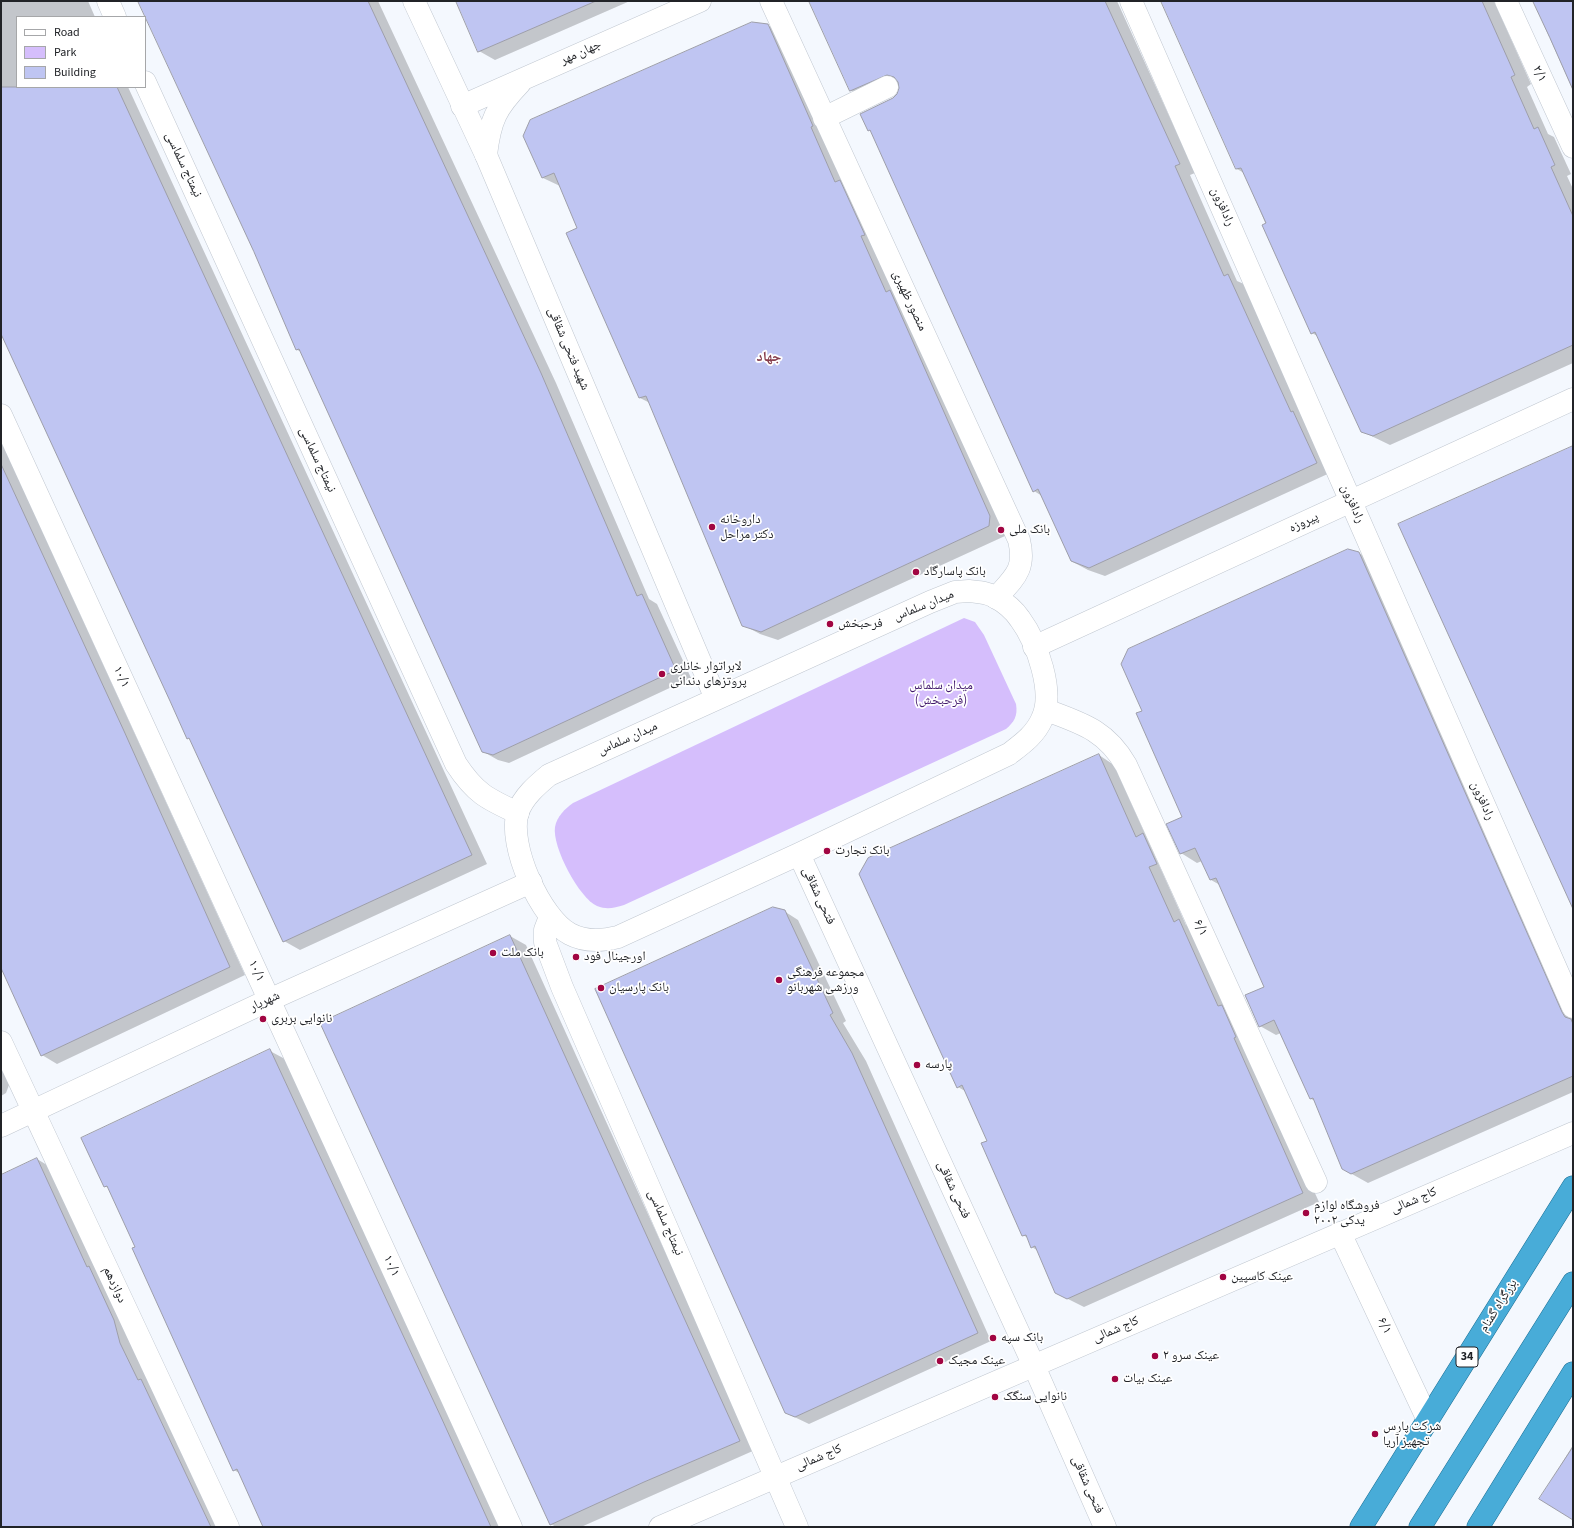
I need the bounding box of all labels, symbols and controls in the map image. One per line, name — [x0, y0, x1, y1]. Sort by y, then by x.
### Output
legend — [16, 16, 146, 88]
text: Road — [54, 24, 80, 41]
street label: جهان مهر — [558, 37, 604, 69]
text: Park — [54, 44, 76, 61]
street label: ۲/۱ — [1529, 63, 1549, 85]
text: Building — [54, 64, 96, 81]
street label: نیمتاج سلماسی — [161, 130, 205, 200]
street label: رادافزون — [1207, 185, 1237, 229]
street label: منصور ظهیری — [888, 268, 930, 334]
street label: شهید فتحی شقاقی — [544, 305, 592, 393]
district label: جهاد — [757, 350, 781, 366]
street label: نیمتاج سلماسی — [295, 425, 339, 495]
street label: رادافزون — [1337, 482, 1367, 526]
street label: پیروزه — [1287, 509, 1321, 537]
place label: داروخانه دکتر مراحل — [720, 512, 774, 543]
marker: داروخانه دکتر مراحل — [707, 522, 717, 532]
place label: بانک ملی — [1009, 522, 1050, 538]
marker: بانک ملی — [996, 525, 1006, 535]
place label: بانک پاسارگاد — [924, 564, 986, 580]
marker: بانک پاسارگاد — [911, 567, 921, 577]
street label: میدان سلماس — [892, 587, 956, 625]
place label: فرحبخش — [838, 616, 883, 632]
marker: فرحبخش — [825, 619, 835, 629]
place label: لابراتوار خانلری پروتزهای دندانی — [670, 659, 747, 690]
street label: ۱۰/۱ — [109, 664, 133, 690]
marker: لابراتوار خانلری پروتزهای دندانی — [657, 669, 667, 679]
park label: میدان سلماس (فرحبخش) — [909, 678, 973, 709]
street label: میدان سلماس — [596, 719, 660, 759]
street label: رادافزون — [1467, 779, 1497, 823]
place label: بانک تجارت — [835, 843, 890, 859]
marker: بانک تجارت — [822, 846, 832, 856]
street label: فتحی شقاقی — [798, 865, 838, 927]
street label: ۶/۱ — [1190, 917, 1210, 939]
place label: بانک ملت — [501, 945, 544, 961]
marker: بانک ملت — [488, 948, 498, 958]
place label: اورجینال فود — [584, 949, 645, 965]
marker: اورجینال فود — [571, 952, 581, 962]
street label: ۱۰/۱ — [244, 958, 268, 984]
place label: مجموعه فرهنگی ورزشی شهربانو — [787, 965, 864, 996]
marker: مجموعه فرهنگی ورزشی شهربانو — [774, 975, 784, 985]
place label: بانک پارسیان — [609, 980, 669, 996]
marker: بانک پارسیان — [596, 983, 606, 993]
street label: شهریار — [247, 988, 283, 1016]
place label: نانوایی بربری — [271, 1011, 332, 1027]
marker: نانوایی بربری — [258, 1014, 268, 1024]
place label: پارسه — [925, 1057, 952, 1073]
marker: پارسه — [912, 1060, 922, 1070]
street label: فتحی شقاقی — [933, 1159, 973, 1221]
street label: کاج شمالی — [1389, 1184, 1439, 1218]
street label: نیمتاج سلماسی — [644, 1188, 686, 1258]
place label: فروشگاه لوازم یدکی ۲۰۰۲ — [1314, 1198, 1380, 1229]
marker: فروشگاه لوازم یدکی ۲۰۰۲ — [1301, 1208, 1311, 1218]
street label: ۱۰/۱ — [379, 1253, 403, 1279]
street label: دوازدهم — [99, 1264, 129, 1306]
place label: عینک کاسپین — [1231, 1269, 1293, 1285]
marker: عینک کاسپین — [1218, 1272, 1228, 1282]
street label: بزرگراه گمنام — [1477, 1277, 1521, 1335]
street label: کاج شمالی — [1091, 1313, 1141, 1347]
street label: ۶/۱ — [1374, 1315, 1394, 1337]
place label: بانک سپه — [1001, 1330, 1043, 1346]
marker: بانک سپه — [988, 1333, 998, 1343]
road number: 34 — [1456, 1347, 1478, 1367]
place label: عینک سرو ۲ — [1163, 1348, 1219, 1364]
marker: عینک سرو ۲ — [1150, 1351, 1160, 1361]
place label: عینک مجیک — [948, 1353, 1005, 1369]
marker: عینک مجیک — [935, 1356, 945, 1366]
place label: عینک بیات — [1123, 1371, 1172, 1387]
marker: عینک بیات — [1110, 1374, 1120, 1384]
place label: نانوایی سنگک — [1003, 1389, 1067, 1405]
marker: نانوایی سنگک — [990, 1392, 1000, 1402]
place label: شرکت پارس تجهیز آریا — [1383, 1419, 1441, 1450]
marker: شرکت پارس تجهیز آریا — [1370, 1429, 1380, 1439]
street label: کاج شمالی — [794, 1441, 844, 1475]
street label: فتحی شقاقی — [1067, 1454, 1107, 1516]

